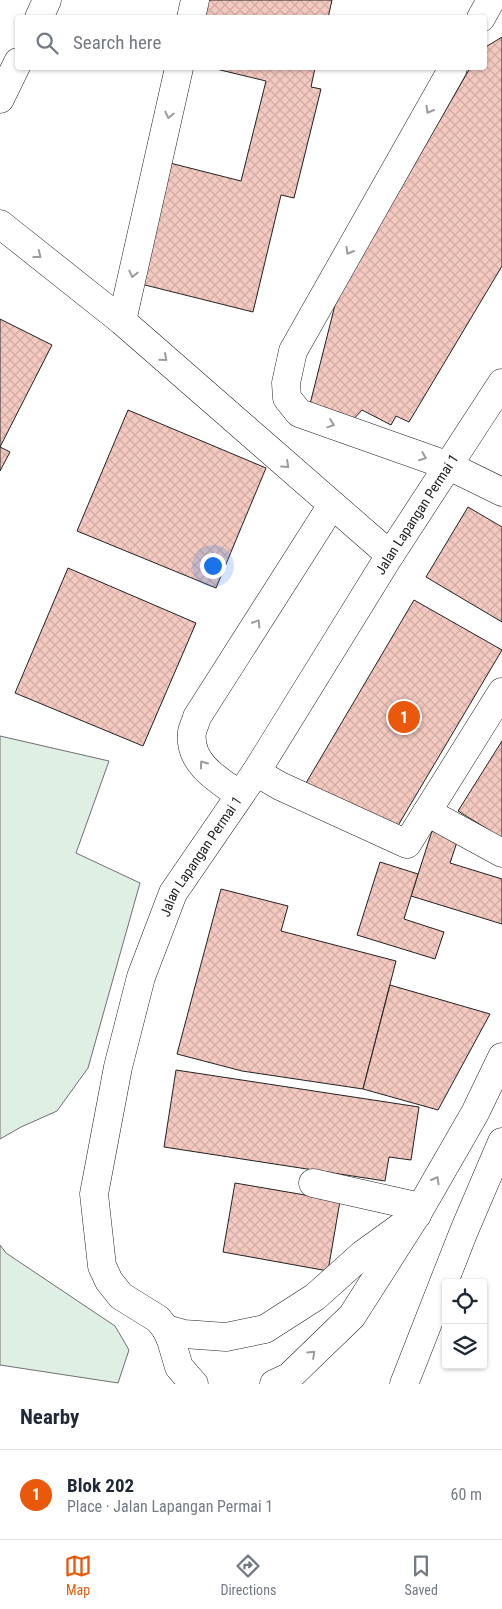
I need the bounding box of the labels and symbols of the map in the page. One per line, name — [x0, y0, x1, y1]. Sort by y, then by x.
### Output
one-way arrow — [425, 105, 435, 114]
one-way arrow — [164, 111, 175, 120]
one-way arrow — [345, 246, 355, 255]
one-way arrow — [32, 249, 41, 257]
one-way arrow — [128, 269, 139, 278]
one-way arrow — [158, 352, 167, 361]
one-way arrow — [326, 418, 335, 428]
street label: Jalan Lapangan Permai 1 — [372, 451, 461, 577]
one-way arrow — [419, 451, 427, 461]
one-way arrow — [280, 459, 289, 468]
your location — [200, 553, 226, 579]
one-way arrow — [251, 619, 260, 629]
pin: 1 — [388, 698, 420, 736]
one-way arrow — [200, 761, 209, 770]
street label: Jalan Lapangan Permai 1 — [157, 793, 245, 919]
one-way arrow — [429, 1177, 439, 1186]
one-way arrow — [306, 1351, 315, 1360]

